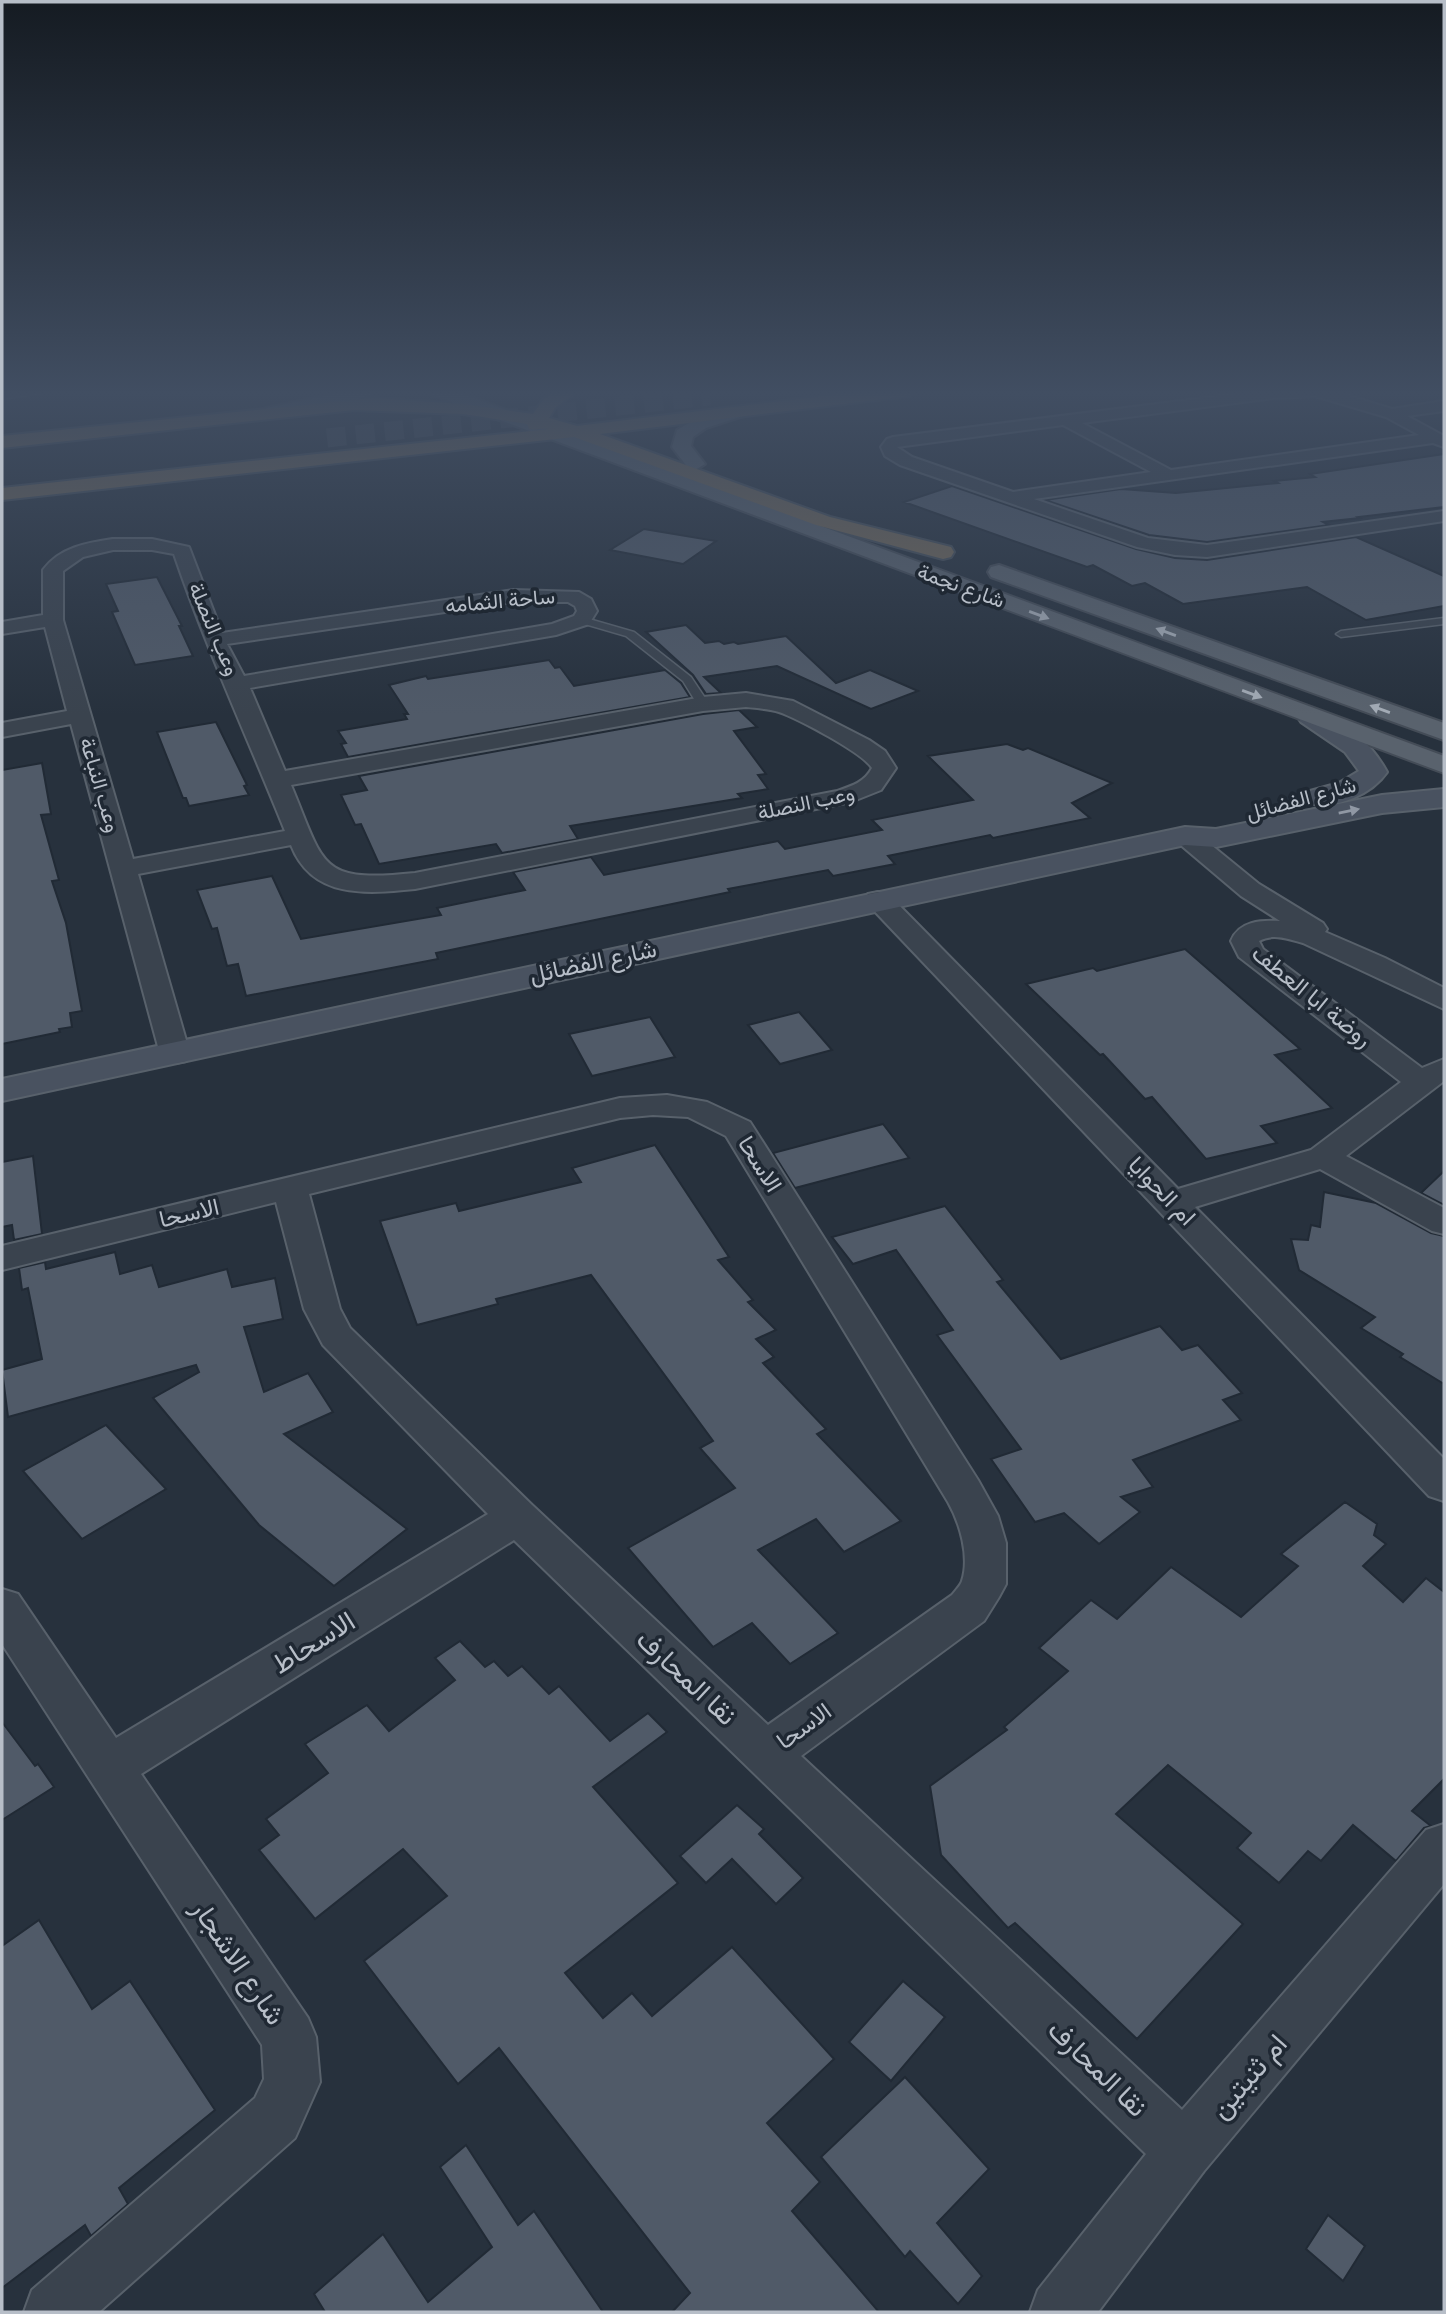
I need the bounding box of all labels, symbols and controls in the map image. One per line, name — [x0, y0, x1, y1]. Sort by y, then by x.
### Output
street label: شارع نجمة — [914, 559, 1008, 615]
street label: وعب النصلة — [183, 579, 244, 679]
street label: ساحة الثمامه — [444, 584, 556, 618]
one-way arrow — [1028, 610, 1049, 621]
one-way arrow — [1155, 626, 1176, 637]
one-way arrow — [1242, 689, 1263, 700]
one-way arrow — [1370, 704, 1391, 715]
street label: وعب النباعة — [74, 735, 125, 836]
street label: شارع الفضائل — [1243, 773, 1359, 827]
street label: وعب النصلة — [755, 781, 857, 826]
one-way arrow — [1338, 806, 1360, 817]
street label: شارع الفضائل — [527, 935, 659, 991]
street label: روضة ابا العطف — [1246, 939, 1378, 1054]
street label: الاسحا — [732, 1131, 788, 1197]
street label: ام الحوايا — [1121, 1151, 1201, 1233]
street label: الاسحا — [156, 1193, 222, 1233]
street label: الاسحاط — [266, 1604, 361, 1681]
street label: نقا المحارف — [629, 1623, 744, 1733]
street label: الاسحا — [771, 1697, 837, 1755]
street label: شارع الاشجار — [182, 1893, 292, 2032]
street label: نقا المحارف — [1040, 2013, 1154, 2124]
street label: ام ثنيتين — [1203, 2028, 1295, 2126]

